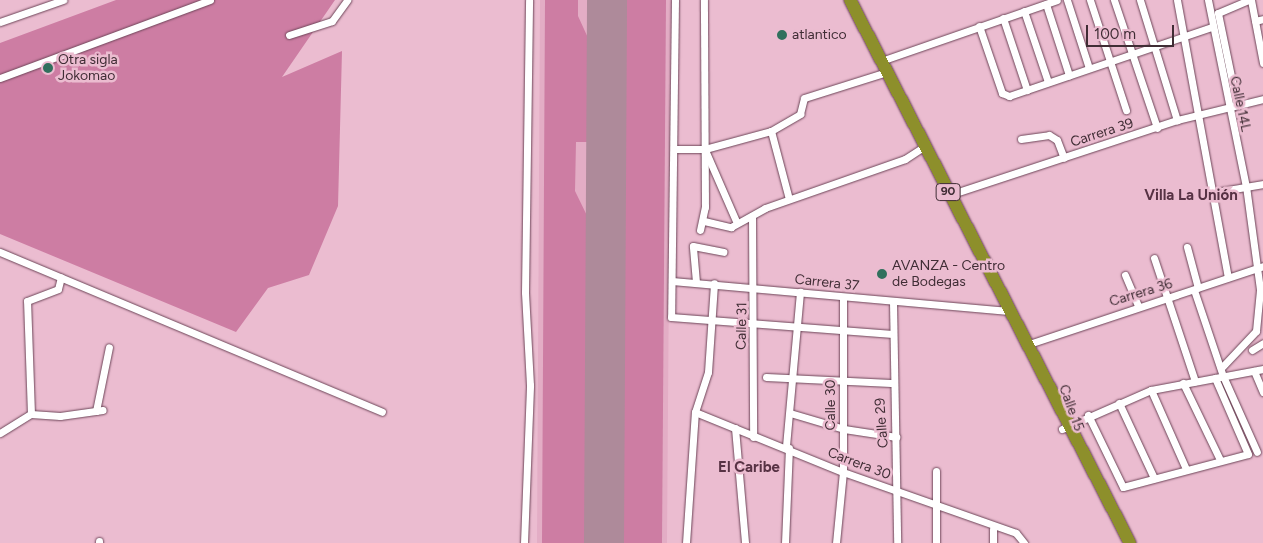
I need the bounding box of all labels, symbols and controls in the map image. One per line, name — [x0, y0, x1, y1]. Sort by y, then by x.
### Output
scale bar — [1088, 15, 1176, 47]
text: 100 m — [1094, 25, 1136, 43]
place label: atlantico — [792, 27, 847, 43]
marker: atlantico — [776, 29, 788, 41]
place label: Otra sigla Jokomao — [58, 52, 118, 84]
marker: Otra sigla Jokomao — [42, 62, 54, 74]
street label: Calle 14L — [1226, 75, 1254, 133]
street label: Carrera 39 — [1068, 115, 1136, 151]
road number: 90 — [936, 182, 960, 202]
district label: Villa La Unión — [1144, 187, 1238, 205]
place label: AVANZA - Centro de Bodegas — [892, 258, 1005, 290]
marker: AVANZA - Centro de Bodegas — [876, 268, 888, 280]
street label: Carrera 37 — [794, 271, 860, 295]
street label: Carrera 36 — [1107, 275, 1175, 311]
street label: Calle 31 — [733, 302, 751, 350]
street label: Calle 30 — [823, 379, 839, 431]
street label: Calle 15 — [1055, 382, 1087, 434]
street label: Calle 29 — [872, 397, 892, 449]
street label: Carrera 30 — [825, 444, 893, 484]
district label: El Caribe — [718, 459, 780, 477]

